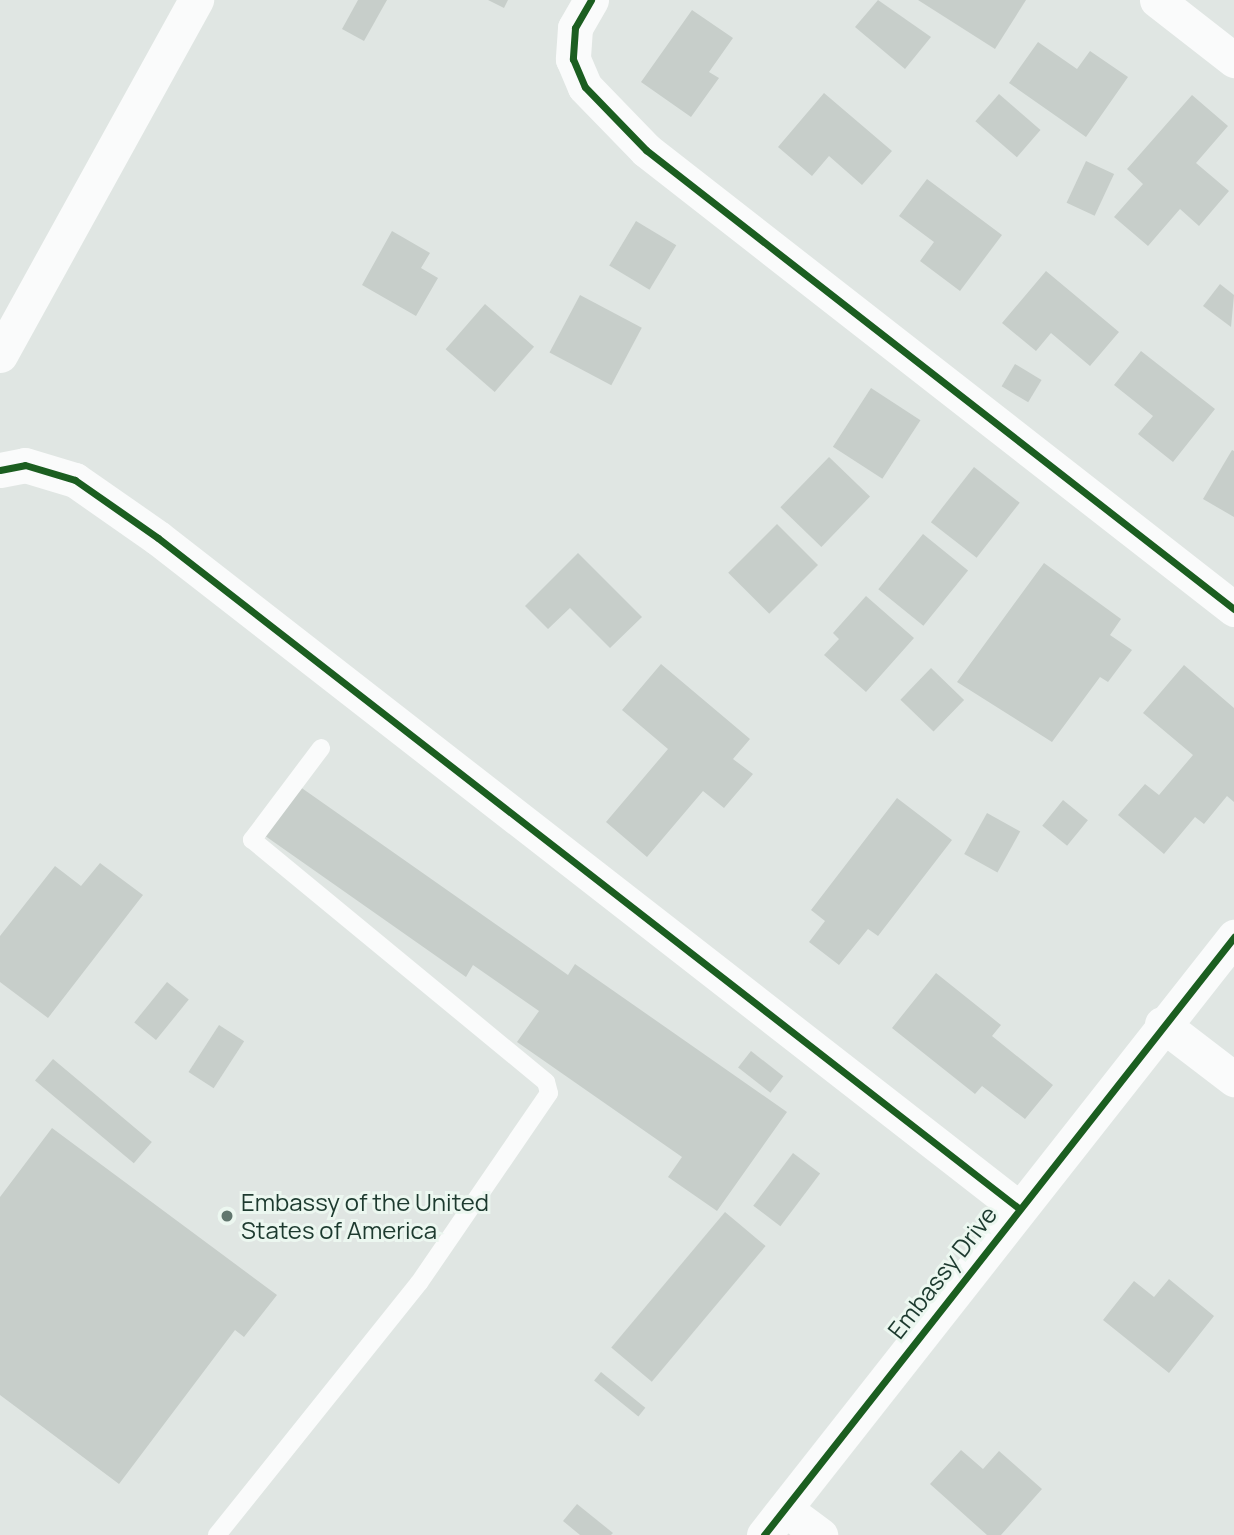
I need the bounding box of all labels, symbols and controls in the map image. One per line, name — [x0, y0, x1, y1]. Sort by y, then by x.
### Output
place label: Embassy of the United States of America — [241, 1188, 489, 1244]
street label: Embassy Drive — [881, 1200, 1003, 1344]
marker: Embassy of the United States of America — [219, 1208, 235, 1224]

